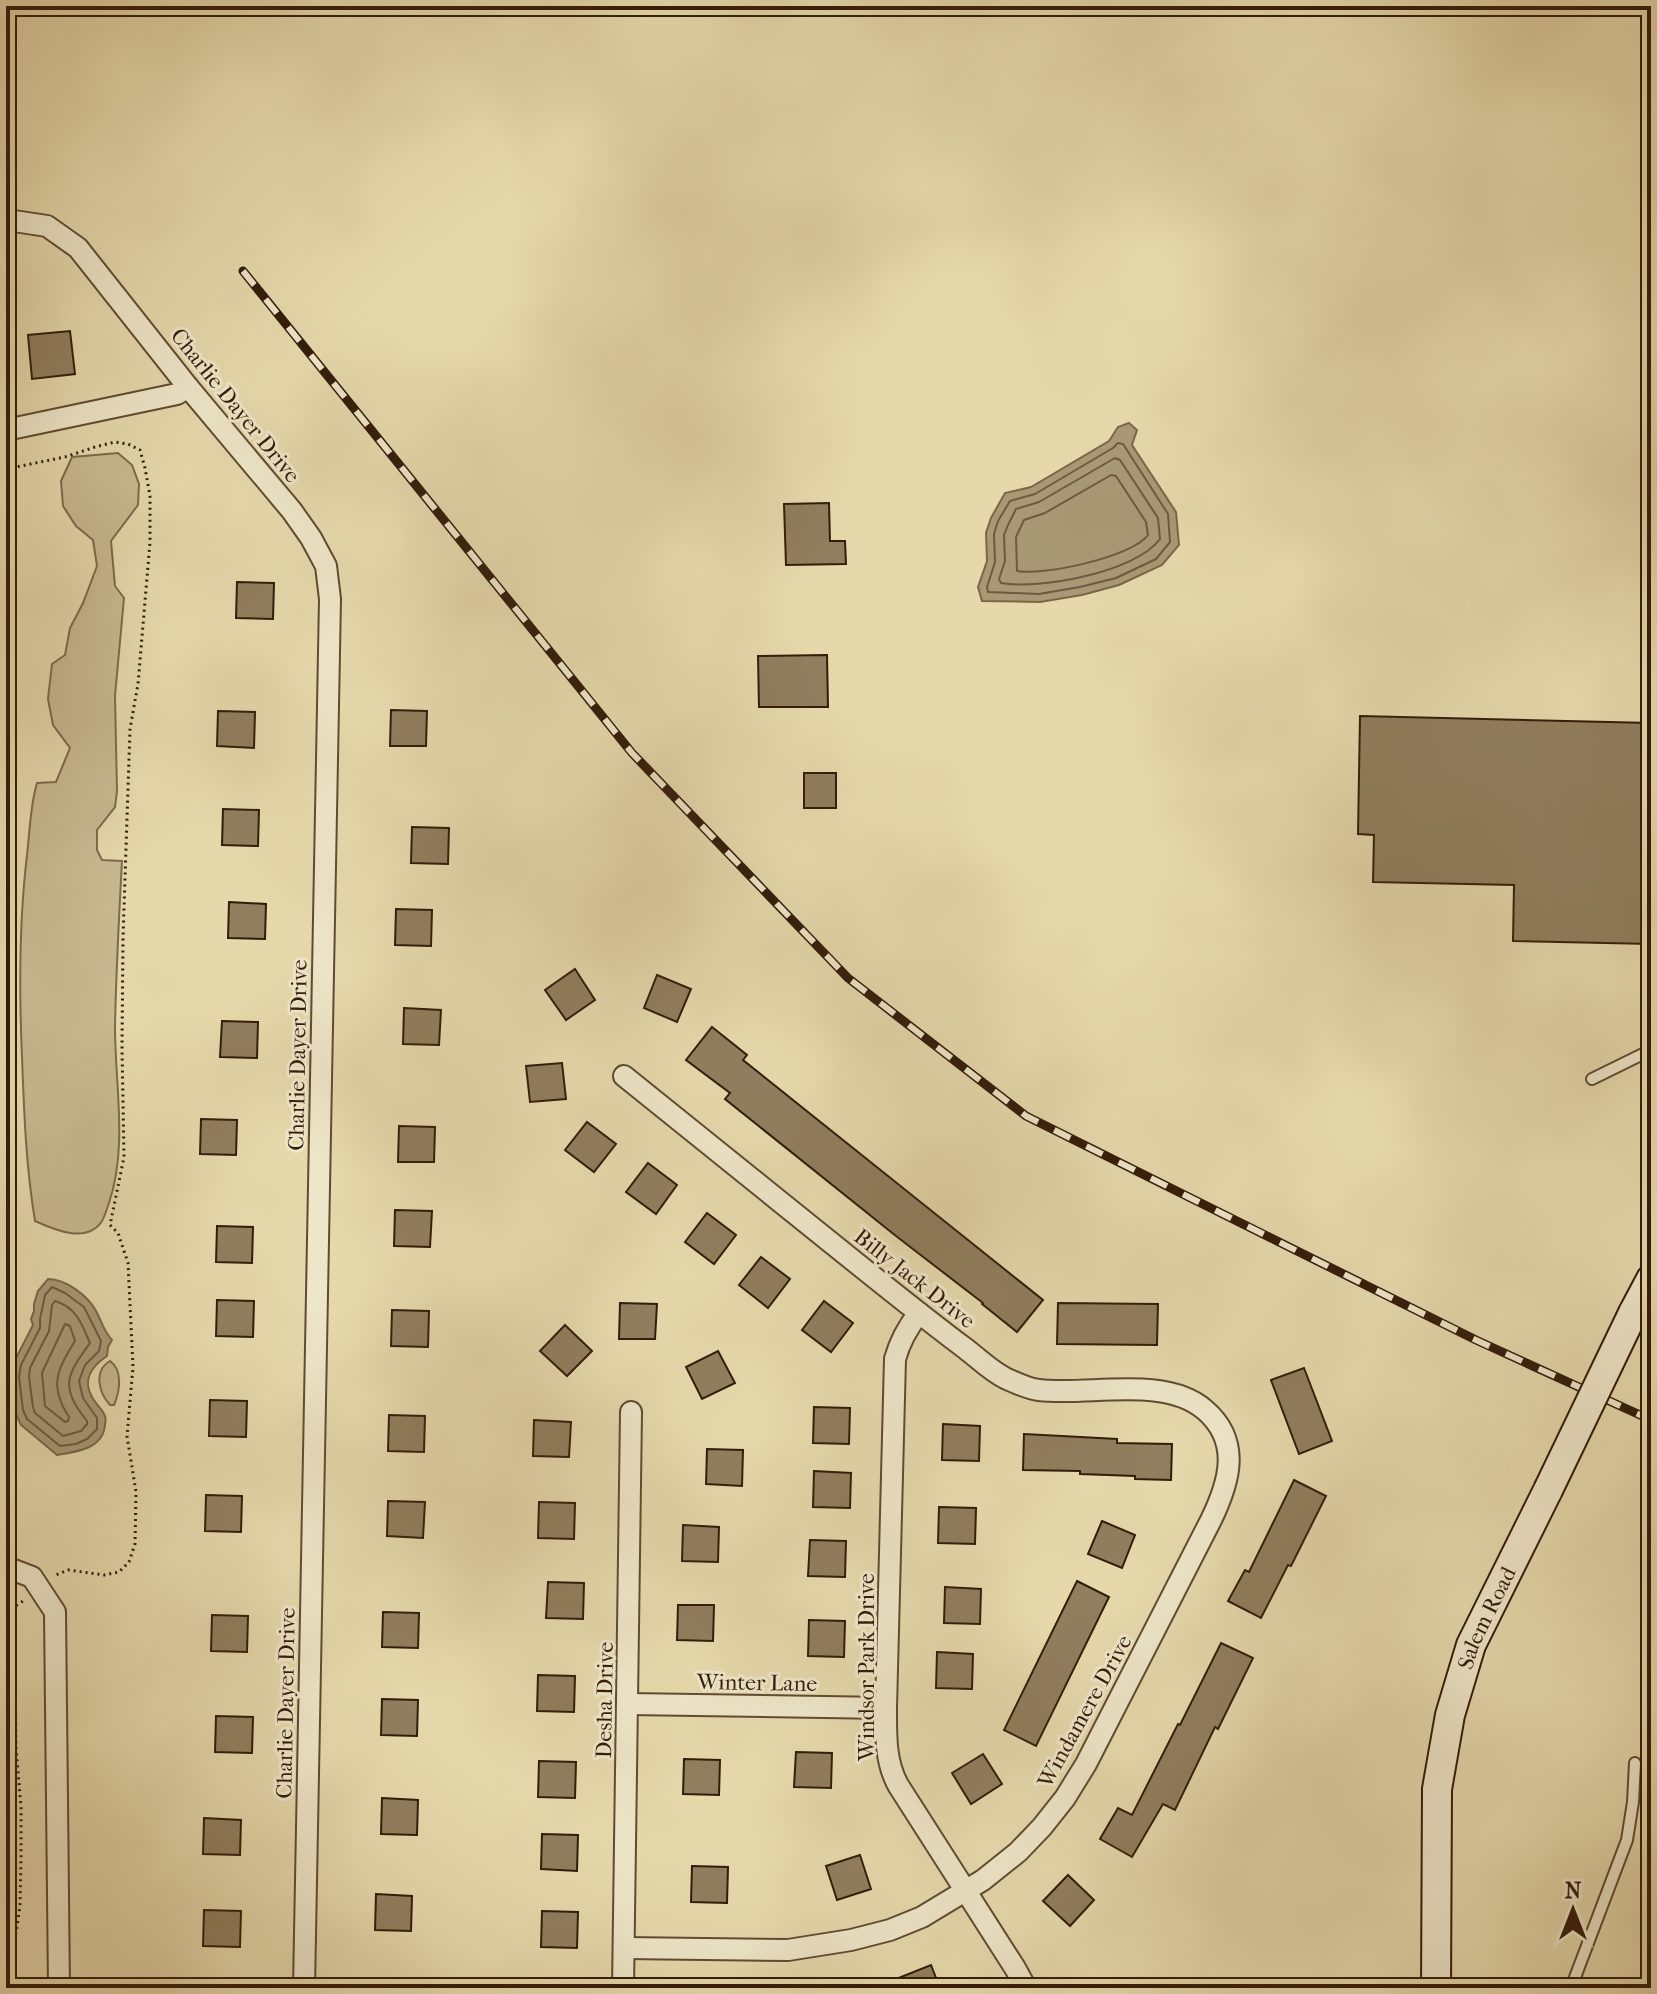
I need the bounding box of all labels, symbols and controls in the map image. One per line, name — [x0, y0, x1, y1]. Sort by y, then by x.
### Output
street label: Charlie Dayer Drive — [165, 323, 306, 488]
street label: Charlie Dayer Drive — [283, 959, 313, 1151]
street label: Billy Jack Drive — [849, 1223, 980, 1334]
street label: Salem Road — [1452, 1562, 1522, 1672]
street label: Windsor Park Drive — [854, 1573, 880, 1762]
street label: Charlie Dayer Drive — [271, 1607, 301, 1799]
street label: Windamere Drive — [1032, 1631, 1138, 1793]
street label: Desha Drive — [591, 1641, 619, 1759]
street label: Winter Lane — [696, 1669, 818, 1697]
north arrow — [1533, 1870, 1613, 1950]
text: N — [1565, 1878, 1582, 1904]

